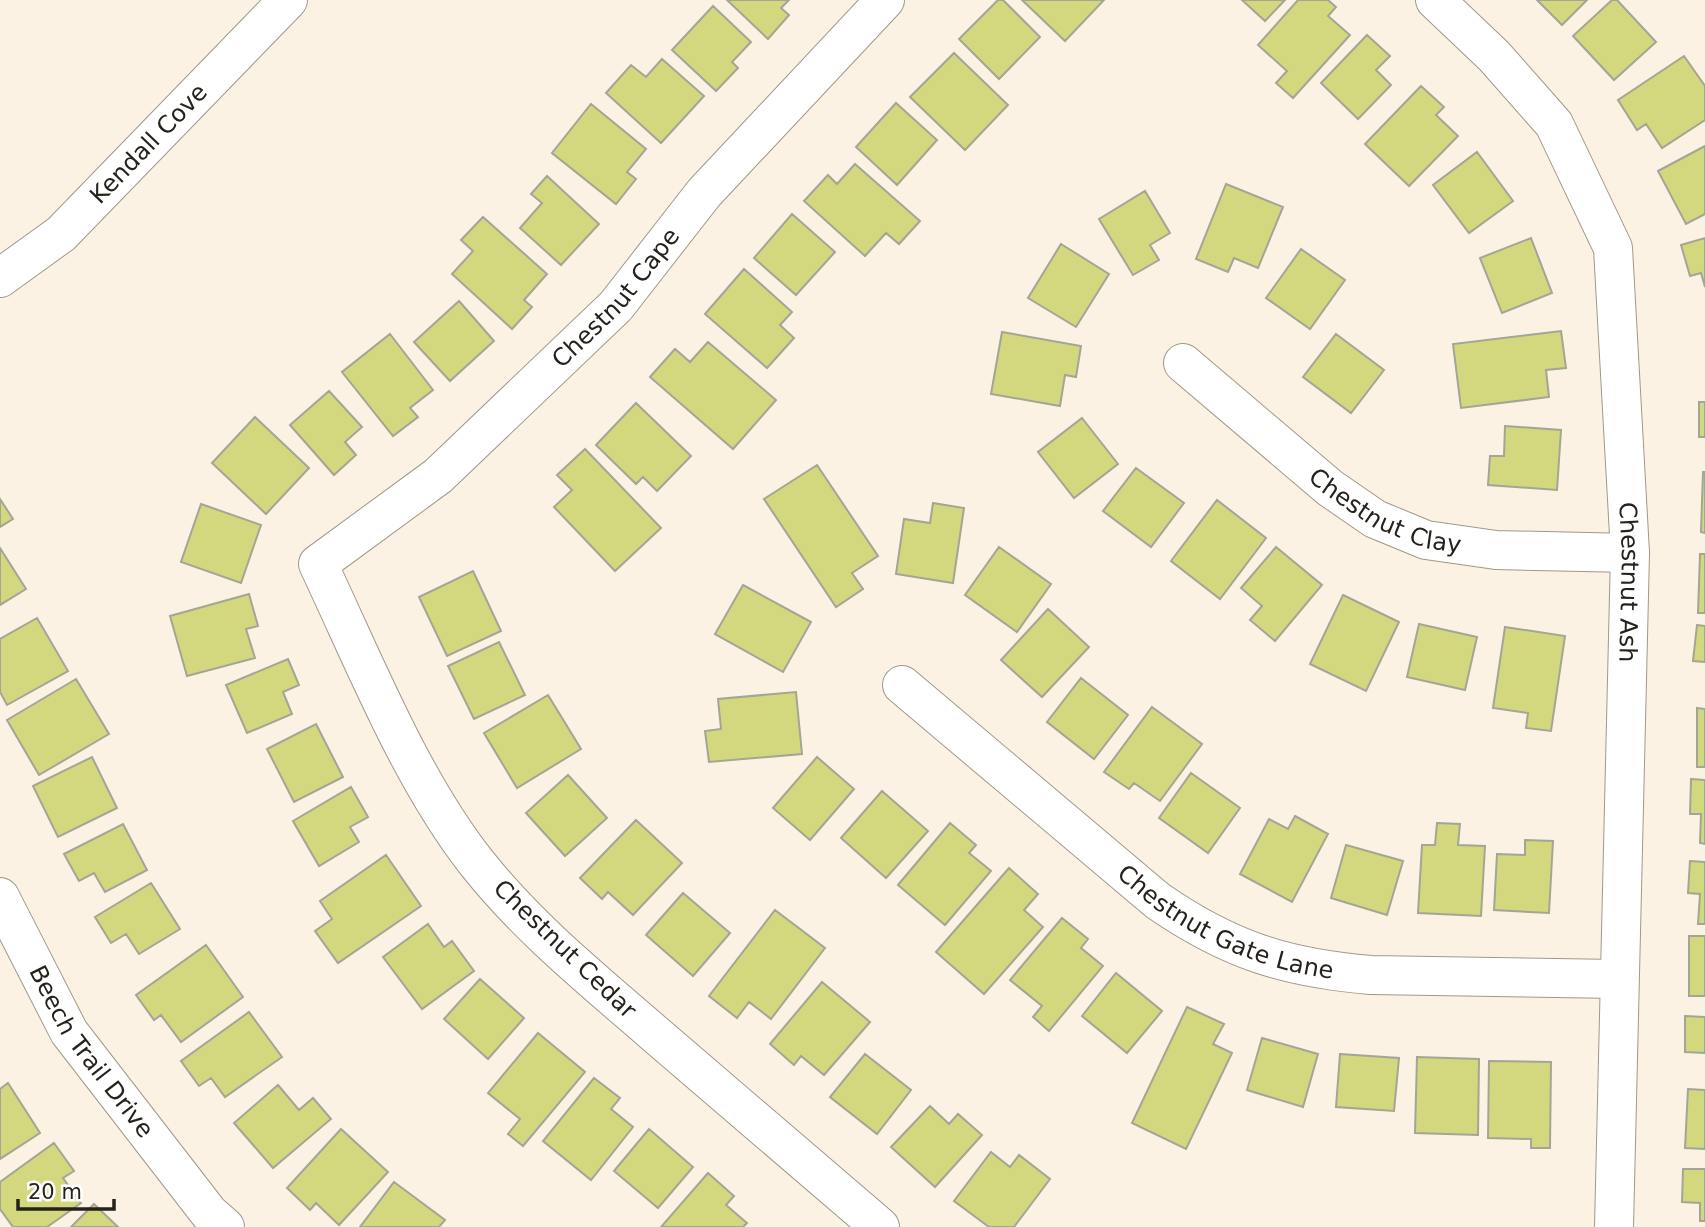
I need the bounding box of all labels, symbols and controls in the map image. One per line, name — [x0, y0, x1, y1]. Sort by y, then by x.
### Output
street label: Kendall Cove — [84, 78, 213, 209]
street label: Chestnut Cape — [546, 223, 685, 373]
street label: Chestnut Clay — [1303, 462, 1463, 559]
street label: Chestnut Ash — [1613, 501, 1644, 663]
street label: Chestnut Gate Lane — [1112, 859, 1335, 985]
street label: Chestnut Cedar — [488, 874, 642, 1024]
street label: Beech Trail Drive — [23, 961, 159, 1143]
scale bar — [18, 1168, 114, 1212]
text: 20 m — [28, 1180, 82, 1204]

